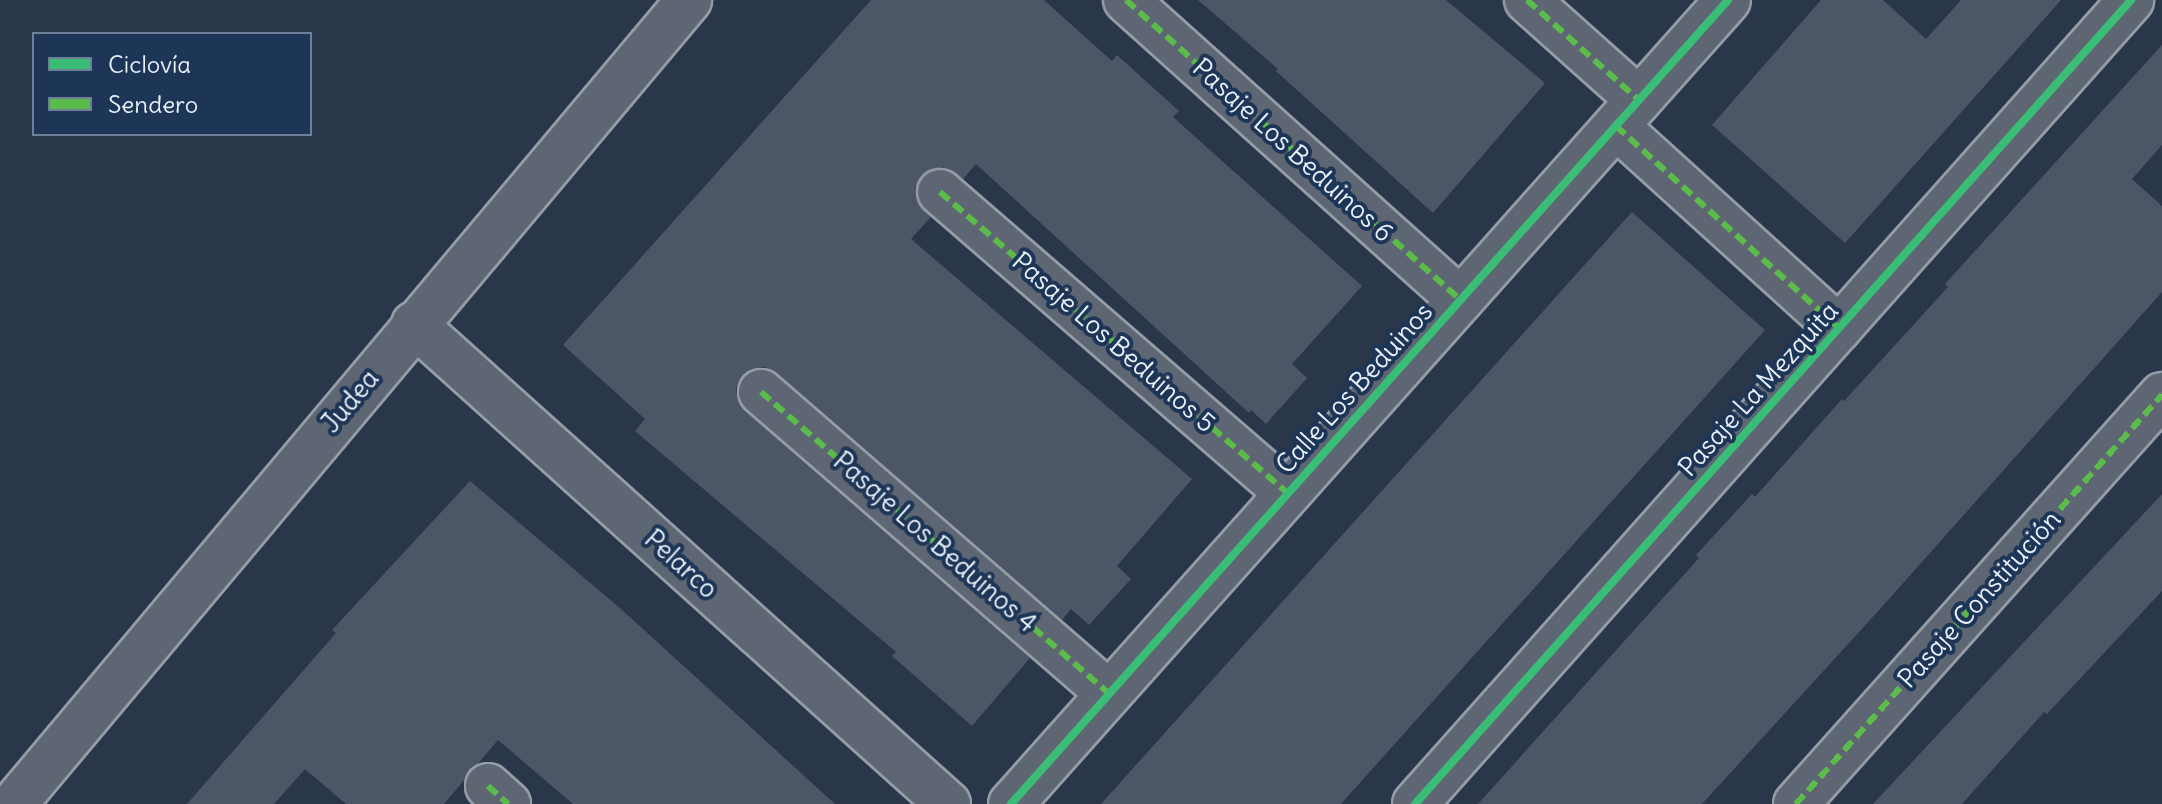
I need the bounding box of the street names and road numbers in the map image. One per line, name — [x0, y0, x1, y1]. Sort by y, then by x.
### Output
street label: Pasaje Los Beduinos 6 — [1186, 52, 1400, 248]
street label: Pasaje Los Beduinos 5 — [1006, 245, 1222, 439]
street label: Pasaje La Mezquita — [1672, 295, 1844, 483]
street label: Calle Los Beduinos — [1269, 296, 1439, 480]
street label: Judea — [315, 363, 385, 439]
street label: Pasaje Los Beduinos 4 — [827, 445, 1043, 639]
street label: Pasaje Constitución — [1891, 504, 2067, 694]
street label: Pelarco — [638, 523, 724, 605]

